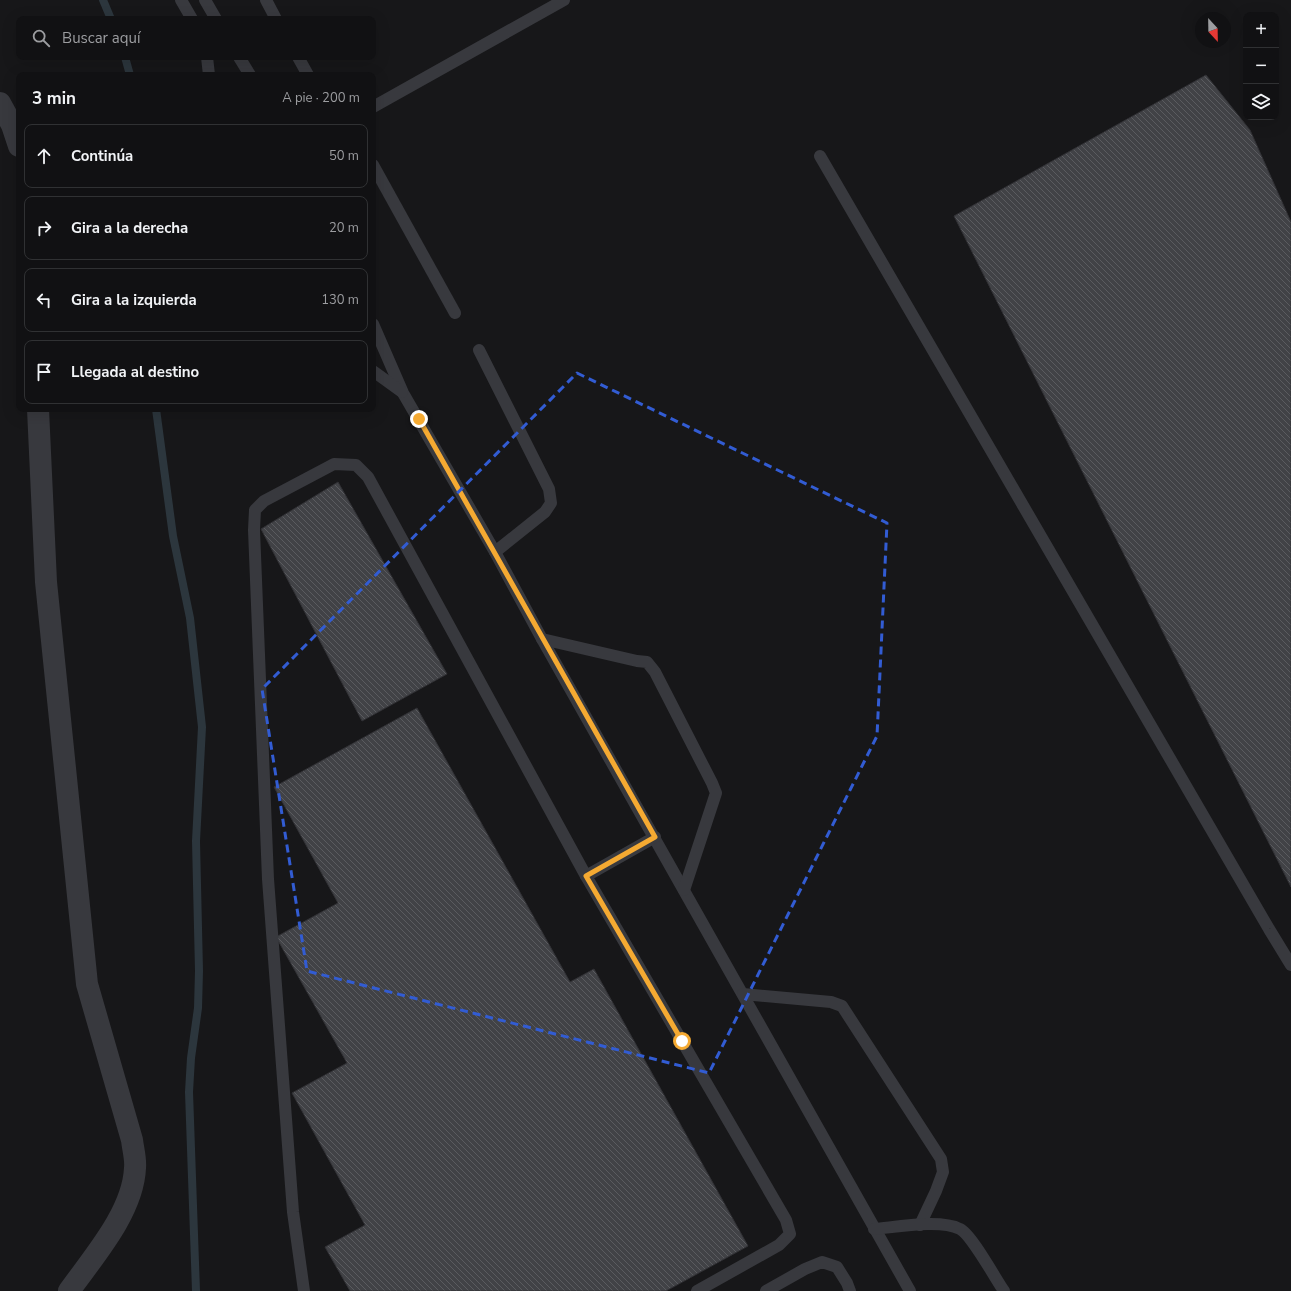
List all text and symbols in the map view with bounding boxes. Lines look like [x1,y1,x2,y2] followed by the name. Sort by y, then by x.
[1195,12,1231,48] north arrow
[1243,12,1279,120] map controls
[1243,12,1279,48] button: +
[16,16,376,60] search box
[30,27,52,49] icon: search
[62,28,140,48] text: Buscar aquí
[1243,48,1279,84] button: −
[1243,84,1279,120] button: layers
[32,87,76,110] text: 3 min
[282,89,360,107] text: A pie · 200 m
[33,145,55,167] icon: ahead
[71,146,133,166] text: Continúa
[329,147,359,165] text: 50 m
[33,217,55,239] icon: right
[71,218,188,238] text: Gira a la derecha
[329,219,359,237] text: 20 m
[33,289,55,311] icon: left
[71,290,197,310] text: Gira a la izquierda
[321,291,359,309] text: 130 m
[33,361,55,383] icon: arrive
[71,362,199,382] text: Llegada al destino
[410,410,428,428] route end
[673,1032,691,1050] route start

